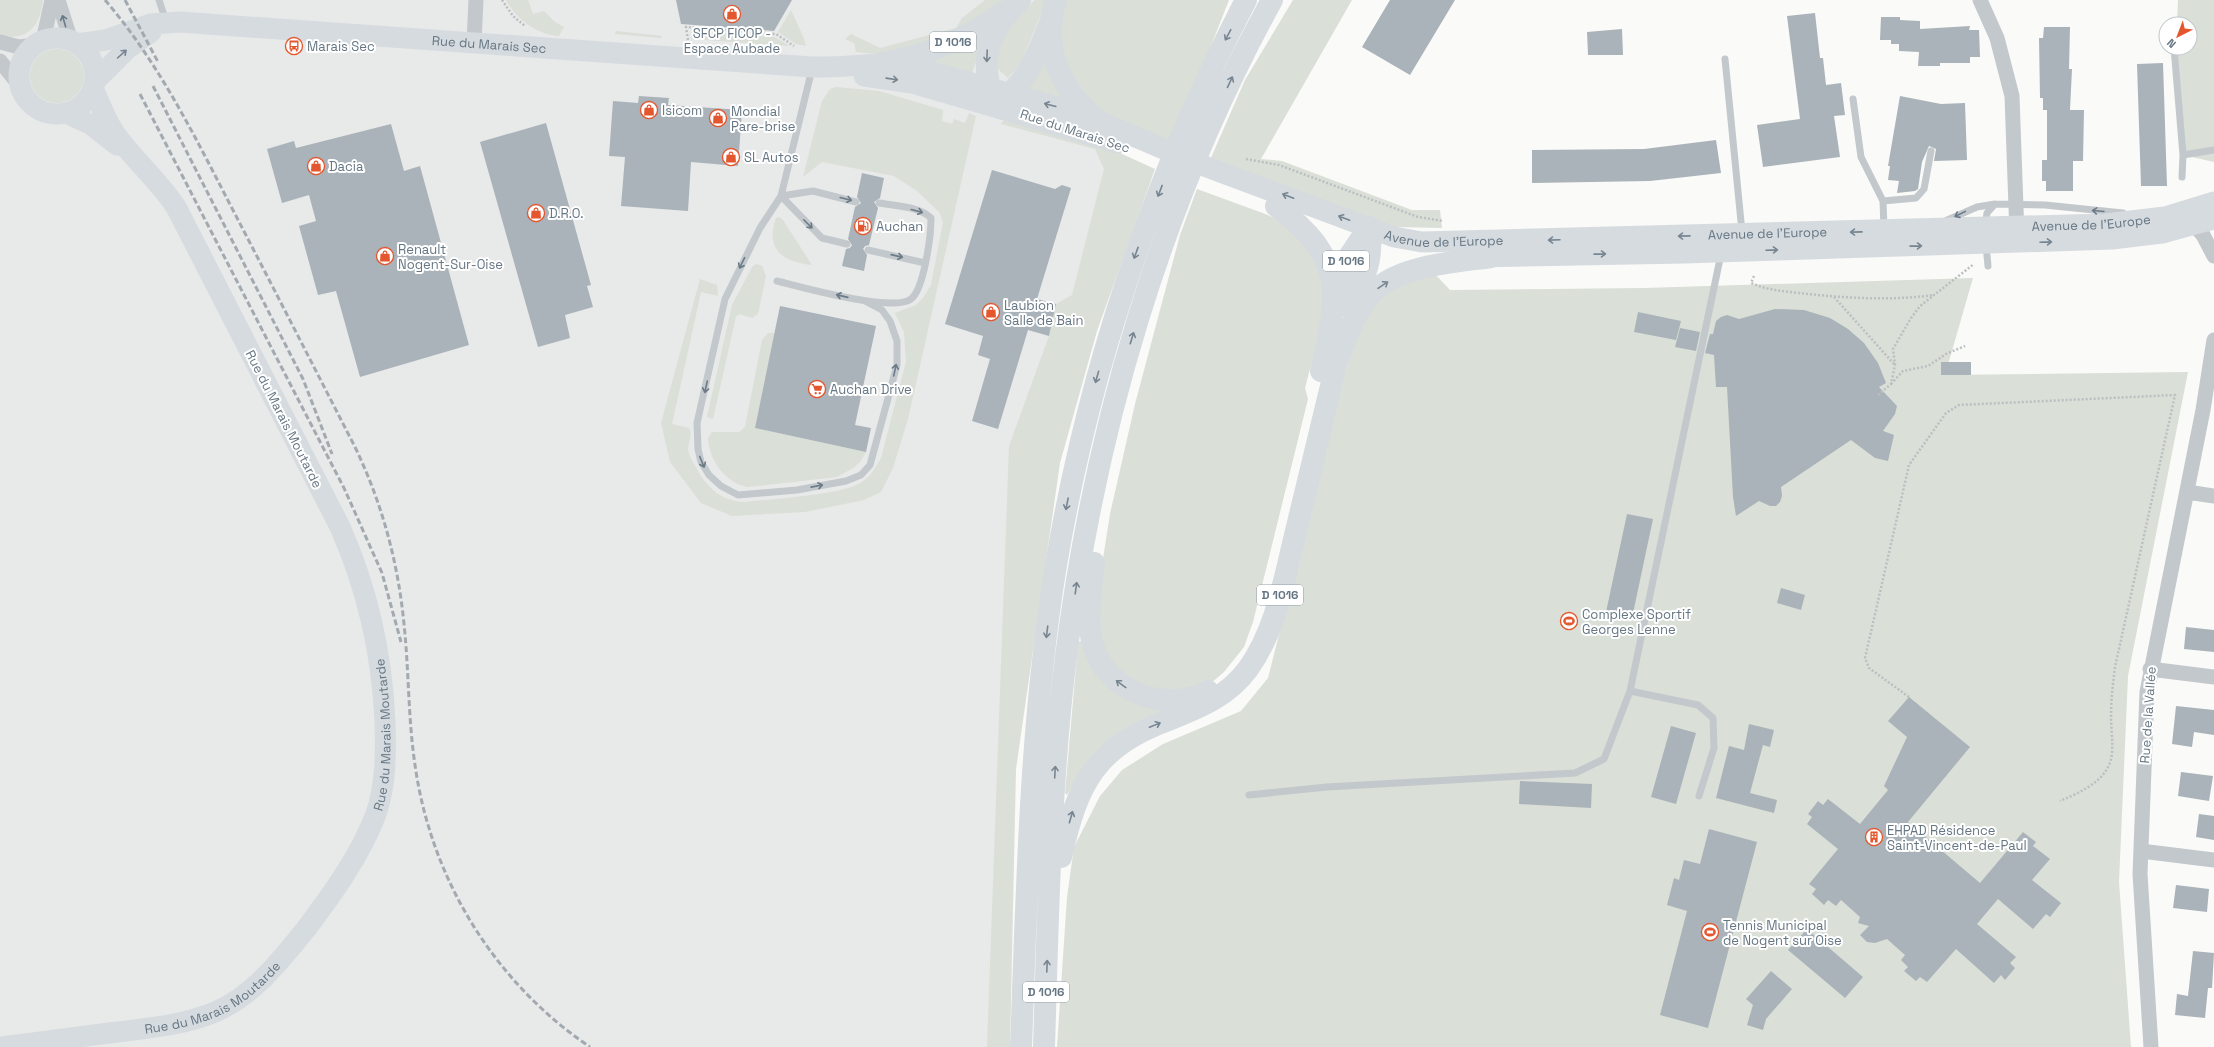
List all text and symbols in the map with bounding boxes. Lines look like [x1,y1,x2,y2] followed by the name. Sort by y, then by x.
[722,4,742,24] shop icon: SFCP FICOP - Espace Aubade
[60,15,67,28] one-way arrow
[2158,16,2198,56] north arrow
[684,25,780,57] place label: SFCP FICOP - Espace Aubade
[1224,28,1232,40] one-way arrow
[431,31,547,57] street label: Rue du Marais Sec
[930,32,976,52] road number: D 1016
[284,36,304,56] bus stop icon: Marais Sec
[2164,36,2179,51] text: N
[307,38,375,55] place label: Marais Sec
[117,49,127,58] one-way arrow
[983,49,990,62] one-way arrow
[885,75,898,83] one-way arrow
[1227,77,1234,89] one-way arrow
[639,100,659,120] shop icon: Isicom
[1044,100,1057,108] one-way arrow
[662,102,702,119] place label: Isicom
[731,103,795,135] place label: Mondial Pare-brise
[1018,105,1132,157] street label: Rue du Marais Sec
[708,108,728,128] shop icon: Mondial Pare-brise
[721,147,741,167] shop icon: SL Autos
[744,149,799,166] place label: SL Autos
[306,156,326,176] shop icon: Dacia
[329,158,364,175] place label: Dacia
[1156,185,1163,197] one-way arrow
[1282,191,1294,199] one-way arrow
[839,196,852,204] one-way arrow
[526,203,546,223] shop icon: D.R.O.
[549,205,584,222] place label: D.R.O.
[910,207,923,215] one-way arrow
[2092,207,2105,214] one-way arrow
[2032,210,2152,234] street label: Avenue de l'Europe
[1955,211,1967,218] one-way arrow
[1339,213,1351,221] one-way arrow
[853,216,873,236] fuel station icon: Auchan
[876,218,923,235] place label: Auchan
[803,219,813,229] one-way arrow
[1708,223,1827,243] street label: Avenue de l'Europe
[1382,226,1503,250] street label: Avenue de l'Europe
[1850,228,1863,235] one-way arrow
[1678,232,1691,240] one-way arrow
[1548,236,1561,243] one-way arrow
[2039,238,2052,245] one-way arrow
[398,241,503,273] place label: Renault Nogent-Sur-Oise
[1909,242,1922,250] one-way arrow
[375,246,395,266] shop icon: Renault Nogent-Sur-Oise
[1765,246,1778,254] one-way arrow
[1132,247,1140,259] one-way arrow
[1593,250,1606,258] one-way arrow
[1323,251,1369,271] road number: D 1016
[890,253,903,261] one-way arrow
[738,256,745,268] one-way arrow
[1377,281,1388,289] one-way arrow
[836,292,849,299] one-way arrow
[1004,297,1083,329] place label: Laubion Salle de Bain
[981,302,1001,322] shop icon: Laubion Salle de Bain
[1129,332,1136,345] one-way arrow
[242,347,326,491] street label: Rue du Marais Moutarde
[892,364,900,377] one-way arrow
[1093,371,1100,384] one-way arrow
[807,379,827,399] supermarket icon: Auchan Drive
[701,380,709,393] one-way arrow
[830,381,912,398] place label: Auchan Drive
[699,455,706,467] one-way arrow
[810,482,823,490] one-way arrow
[1063,497,1071,510] one-way arrow
[1072,582,1080,595] one-way arrow
[1257,585,1303,605] road number: D 1016
[1582,606,1691,638] place label: Complexe Sportif Georges Lenne
[1559,611,1579,631] sports icon: Complexe Sportif Georges Lenne
[1043,625,1051,638] one-way arrow
[369,658,394,813] street label: Rue du Marais Moutarde
[2136,666,2160,764] street label: Rue de la Vallée
[1116,680,1127,688] one-way arrow
[1149,720,1161,728] one-way arrow
[1052,766,1059,779] one-way arrow
[1068,810,1075,823] one-way arrow
[1887,822,2027,854] place label: EHPAD Résidence Saint-Vincent-de-Paul
[1864,827,1884,847] building icon: EHPAD Résidence Saint-Vincent-de-Paul
[1723,917,1842,949] place label: Tennis Municipal de Nogent sur Oise
[1700,922,1720,942] sports icon: Tennis Municipal de Nogent sur Oise
[143,957,284,1037] street label: Rue du Marais Moutarde
[1043,960,1050,973] one-way arrow
[1023,982,1069,1002] road number: D 1016

